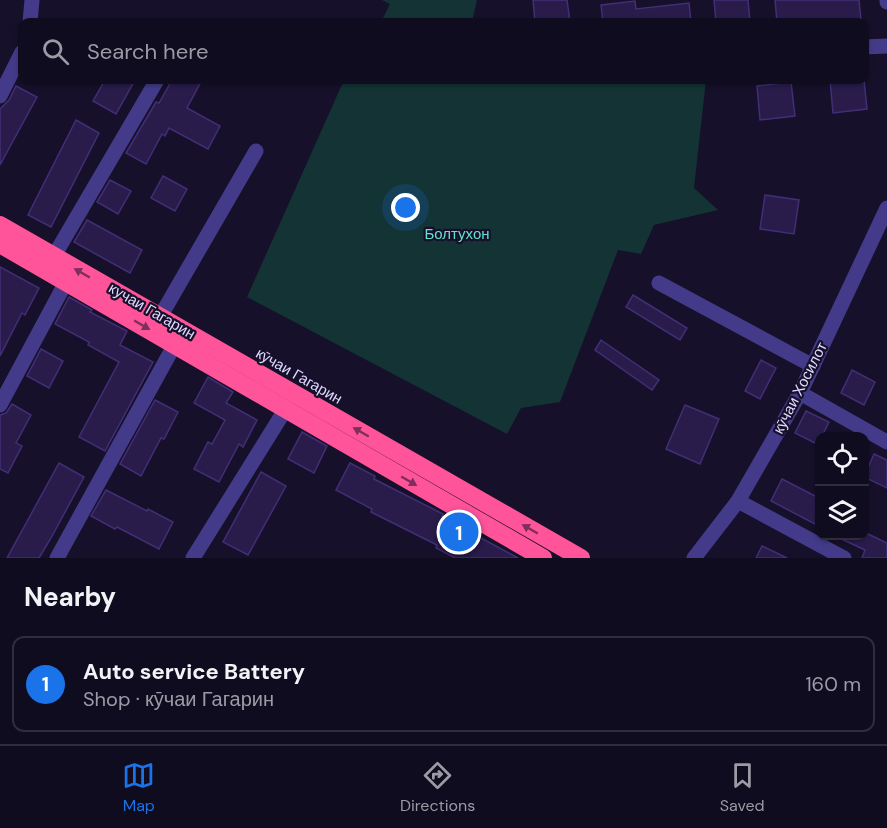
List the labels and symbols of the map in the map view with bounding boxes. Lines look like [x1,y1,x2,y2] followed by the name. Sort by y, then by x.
[391,193,420,222] your location
[424,224,490,244] park label: Болтухон
[74,268,91,278] one-way arrow
[105,278,199,344] street label: кучаи Гагарин
[134,320,151,330] one-way arrow
[768,339,832,437] street label: кӯчаи Хосилот
[252,343,346,409] street label: кӯчаи Гагарин
[352,427,369,437] one-way arrow
[401,476,418,486] one-way arrow
[440,510,478,554] pin: 1
[521,524,538,534] one-way arrow

